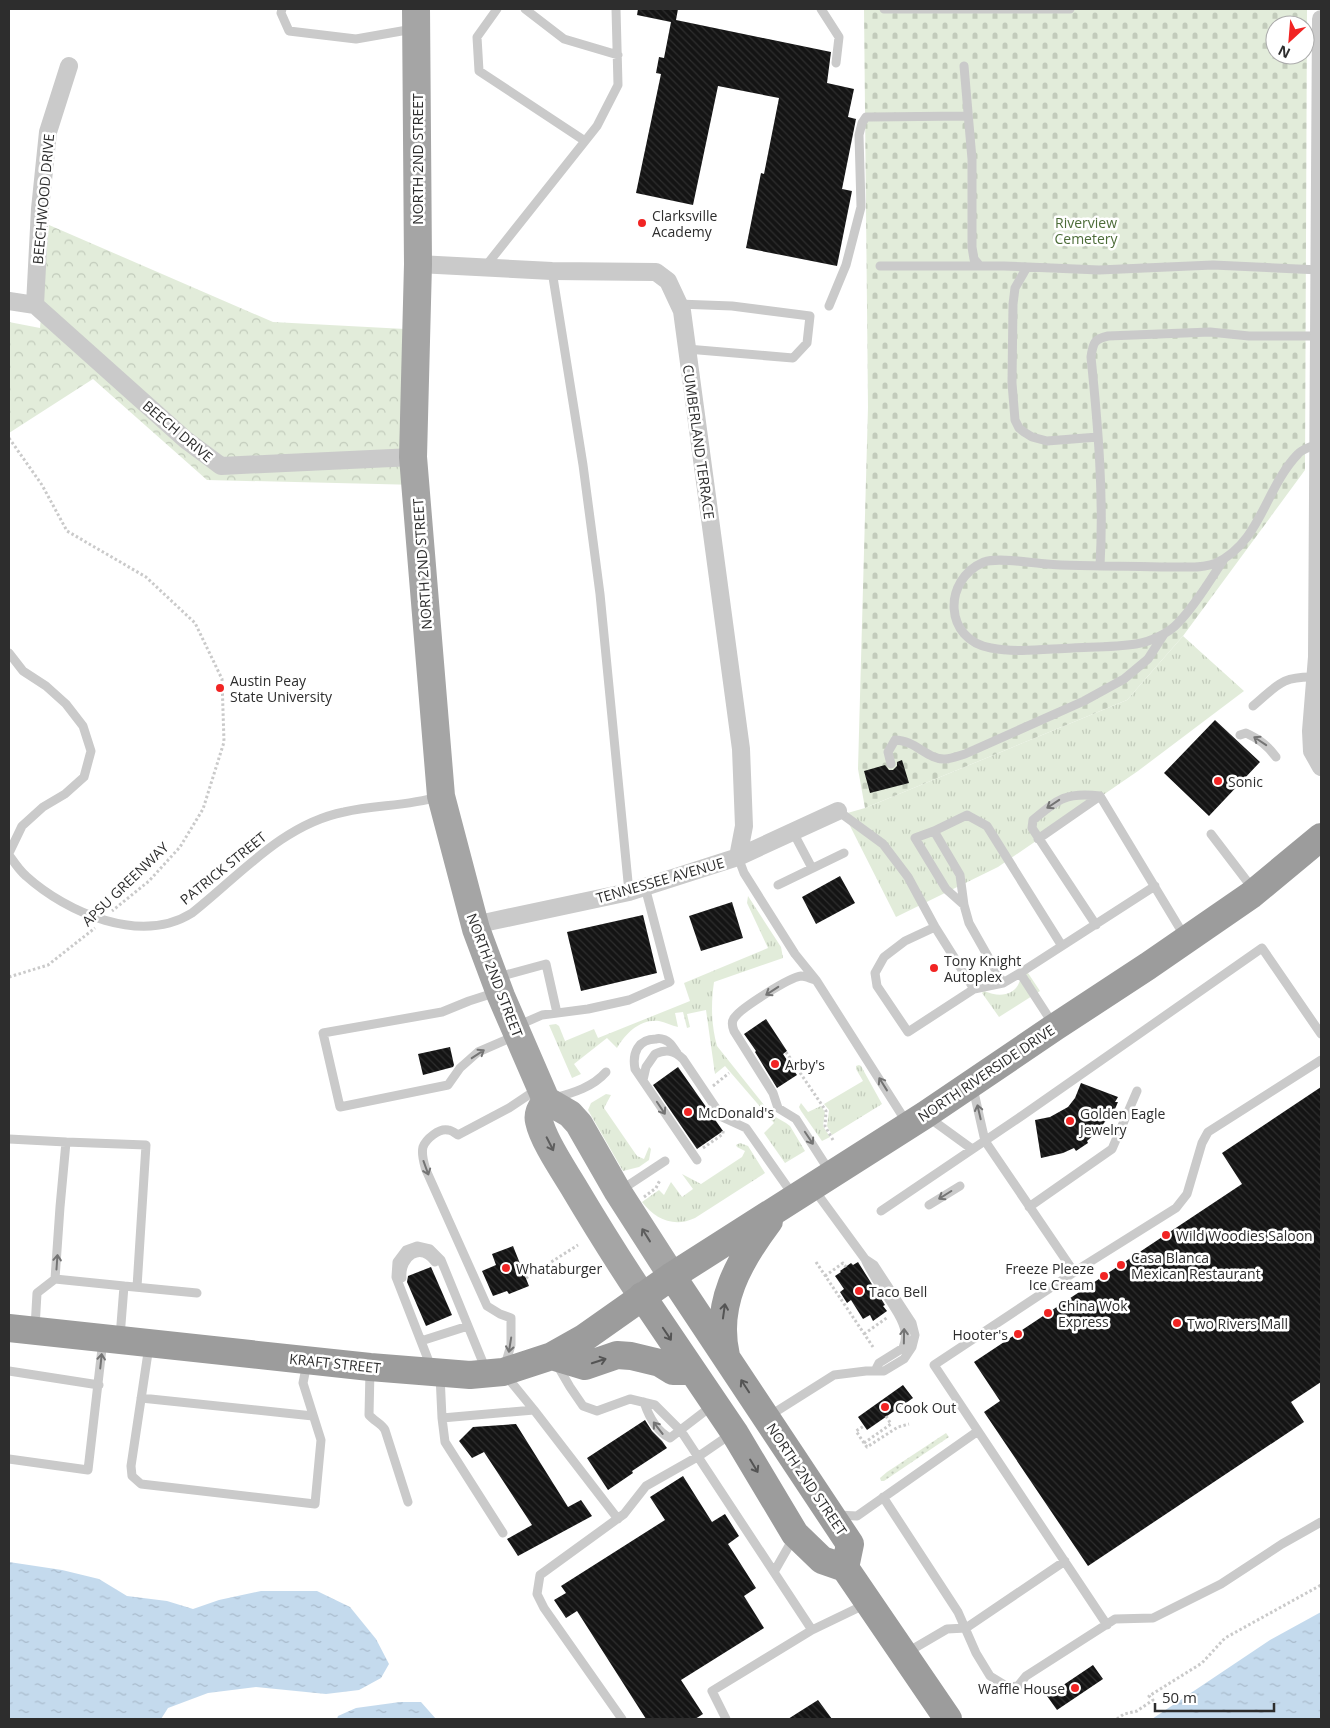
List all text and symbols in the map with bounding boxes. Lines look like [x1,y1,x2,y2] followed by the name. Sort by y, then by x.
[1265,15,1315,65] north arrow
[1275,41,1293,63] text: N
[408,93,427,225] street label: NORTH 2ND STREET
[28,133,58,265] street label: BEECHWOOD DRIVE
[652,206,717,241] place label: Clarksville Academy
[1054,213,1119,248] park label: Riverview Cemetery
[636,217,648,229] marker: Clarksville Academy
[679,364,719,520] street label: CUMBERLAND TERRACE
[139,396,217,466] street label: BEECH DRIVE
[408,498,436,630] street label: NORTH 2ND STREET
[230,671,333,706] place label: Austin Peay State University
[214,682,226,694] marker: Austin Peay State University
[1254,735,1268,745] one-way arrow
[1228,772,1263,791] place label: Sonic
[1212,775,1224,787] marker: Sonic
[1047,799,1061,809] one-way arrow
[176,827,270,909] street label: PATRICK STREET
[78,838,172,930] street label: APSU GREENWAY
[594,853,726,907] street label: TENNESSEE AVENUE
[463,910,528,1040] street label: NORTH 2ND STREET
[944,951,1021,986] place label: Tony Knight Autoplex
[928,962,940,974] marker: Tony Knight Autoplex
[765,986,779,996] one-way arrow
[914,1020,1058,1126] street label: NORTH RIVERSIDE DRIVE
[471,1048,485,1059] one-way arrow
[785,1055,825,1074] place label: Arby's
[769,1058,781,1070] marker: Arby's
[877,1077,888,1091] one-way arrow
[656,1101,667,1115] one-way arrow
[698,1103,774,1122] place label: McDonald's
[974,1104,983,1120] one-way arrow
[1078,1104,1165,1139] place label: Golden Eagle Jewelry
[682,1106,694,1118] marker: McDonald's
[1064,1115,1076,1127] marker: Golden Eagle Jewelry
[803,1131,814,1145] one-way arrow
[546,1136,555,1151] one-way arrow
[422,1160,431,1176] one-way arrow
[938,1191,952,1201] one-way arrow
[1176,1226,1313,1245] place label: Wild Woodies Saloon
[641,1228,651,1242] one-way arrow
[1160,1229,1172,1241] marker: Wild Woodies Saloon
[1131,1248,1261,1283] place label: Casa Blanca Mexican Restaurant
[52,1254,61,1270] one-way arrow
[516,1259,602,1278] place label: Whataburger
[1005,1259,1094,1294] place label: Freeze Pleeze Ice Cream
[1115,1259,1127,1271] marker: Casa Blanca Mexican Restaurant
[500,1262,512,1274] marker: Whataburger
[1098,1270,1110,1282] marker: Freeze Pleeze Ice Cream
[869,1282,927,1301] place label: Taco Bell
[853,1285,865,1297] marker: Taco Bell
[1058,1296,1128,1331] place label: China Wok Express
[719,1303,729,1319] one-way arrow
[1042,1307,1054,1319] marker: China Wok Express
[1187,1314,1288,1333] place label: Two Rivers Mall
[1171,1317,1183,1329] marker: Two Rivers Mall
[953,1325,1008,1344] place label: Hooter's
[662,1326,672,1340] one-way arrow
[1012,1328,1024,1340] marker: Hooter's
[899,1329,909,1345] one-way arrow
[504,1337,514,1353] one-way arrow
[288,1349,382,1377] street label: KRAFT STREET
[96,1354,106,1370] one-way arrow
[590,1356,606,1366] one-way arrow
[740,1380,750,1394] one-way arrow
[895,1398,956,1417] place label: Cook Out
[879,1401,891,1413] marker: Cook Out
[762,1419,852,1539] street label: NORTH 2ND STREET
[652,1421,663,1434] one-way arrow
[750,1459,760,1473] one-way arrow
[978,1679,1065,1698] place label: Waffle House
[1155,1680,1274,1712] scale bar
[1069,1682,1081,1694] marker: Waffle House
[1162,1687,1197,1707] text: 50 m

